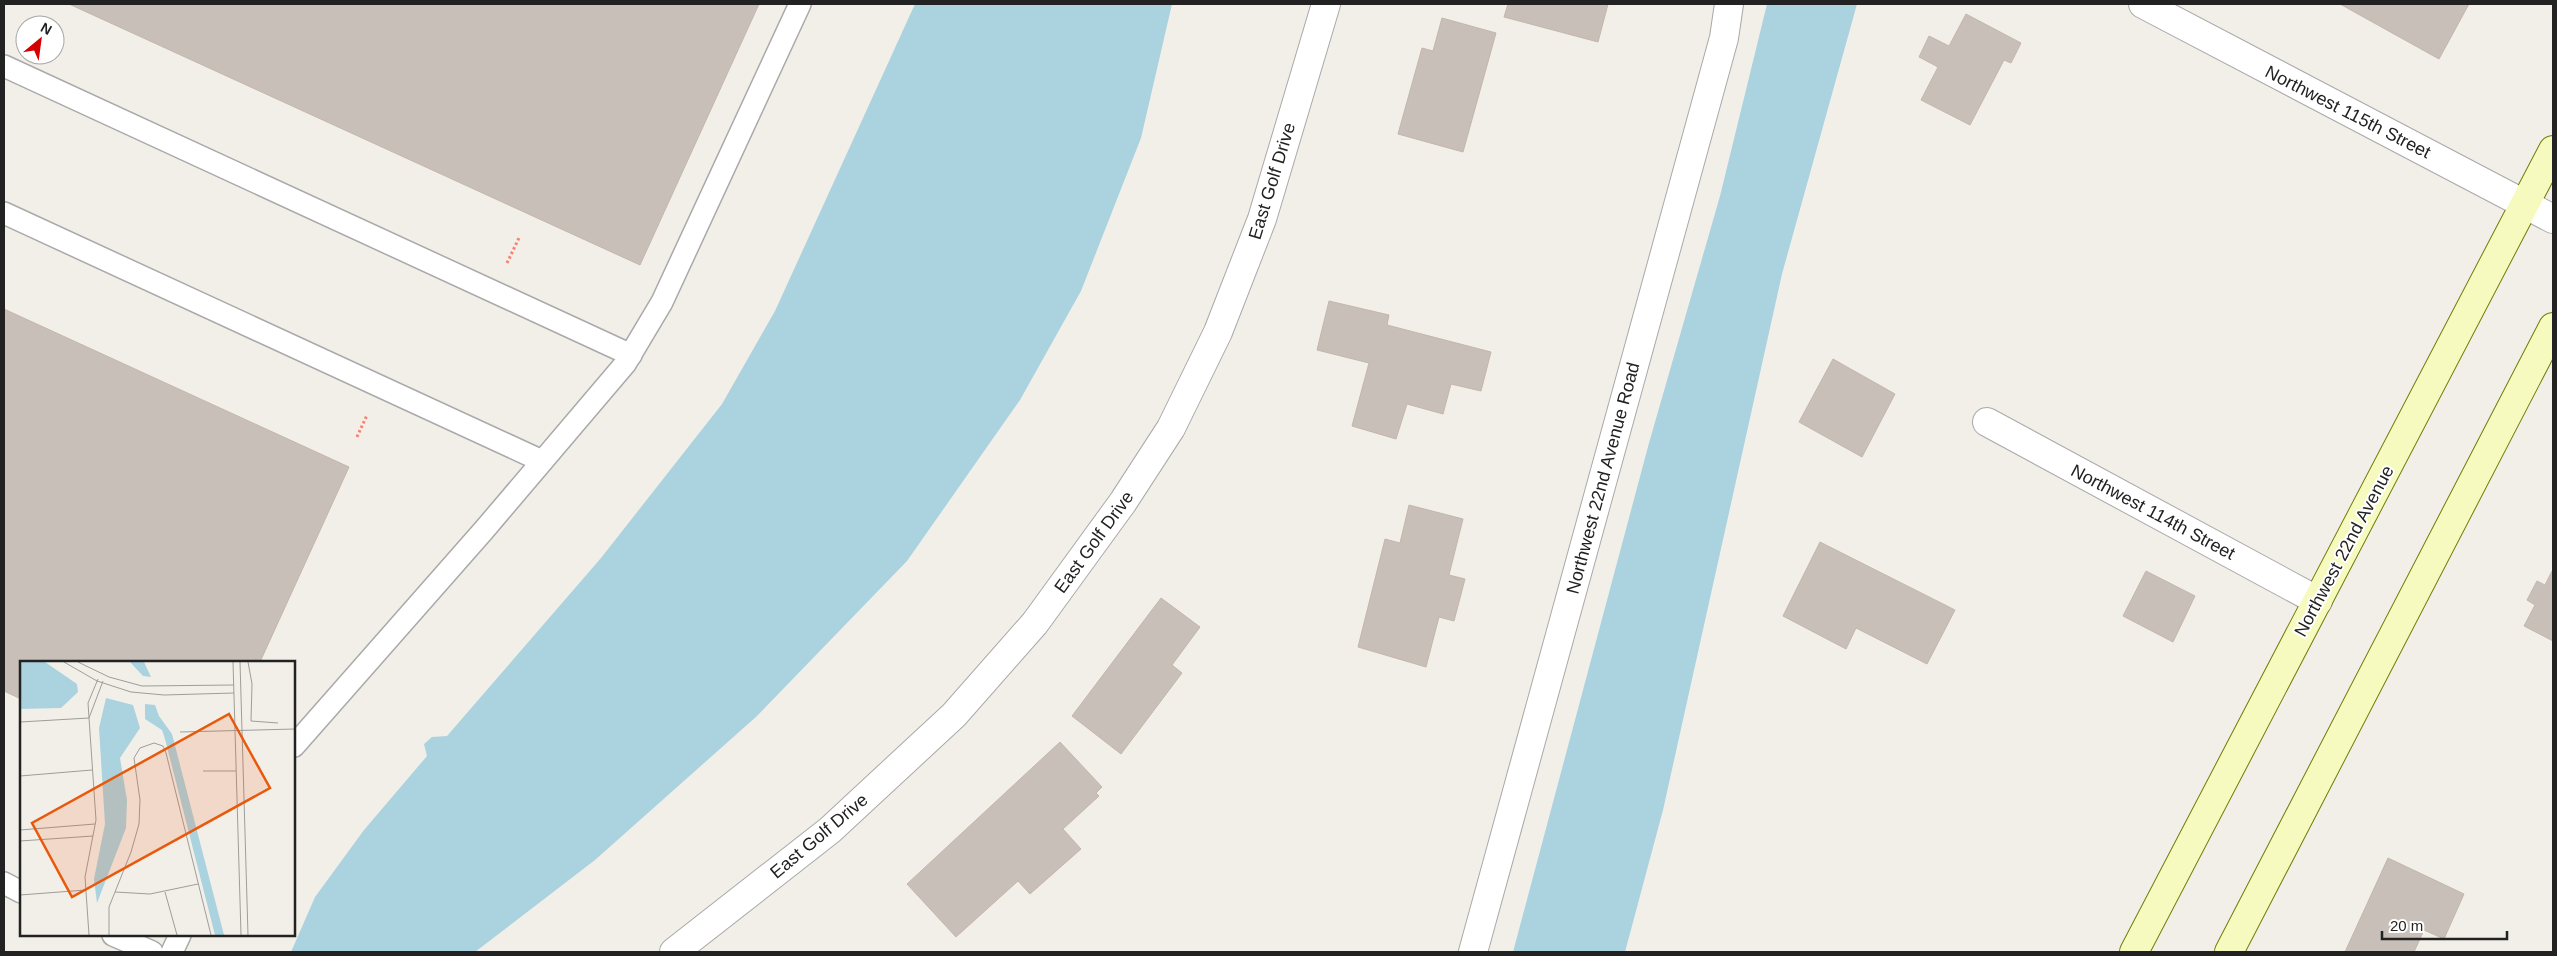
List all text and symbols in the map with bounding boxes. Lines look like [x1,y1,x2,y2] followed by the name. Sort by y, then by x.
[15,15,65,65] north arrow
[38,19,55,38] text: N
[2262,62,2434,162] street label: Northwest 115th Street
[1245,120,1299,242] street label: East Golf Drive
[1562,360,1644,596] street label: Northwest 22nd Avenue Road
[2068,460,2238,564] street label: Northwest 114th Street
[2290,462,2398,640] street label: Northwest 22nd Avenue
[1050,487,1138,597] street label: East Golf Drive
[20,661,295,936] inset map
[766,789,872,883] street label: East Golf Drive
[2382,908,2507,940] scale bar
[2390,917,2423,934] text: 20 m

